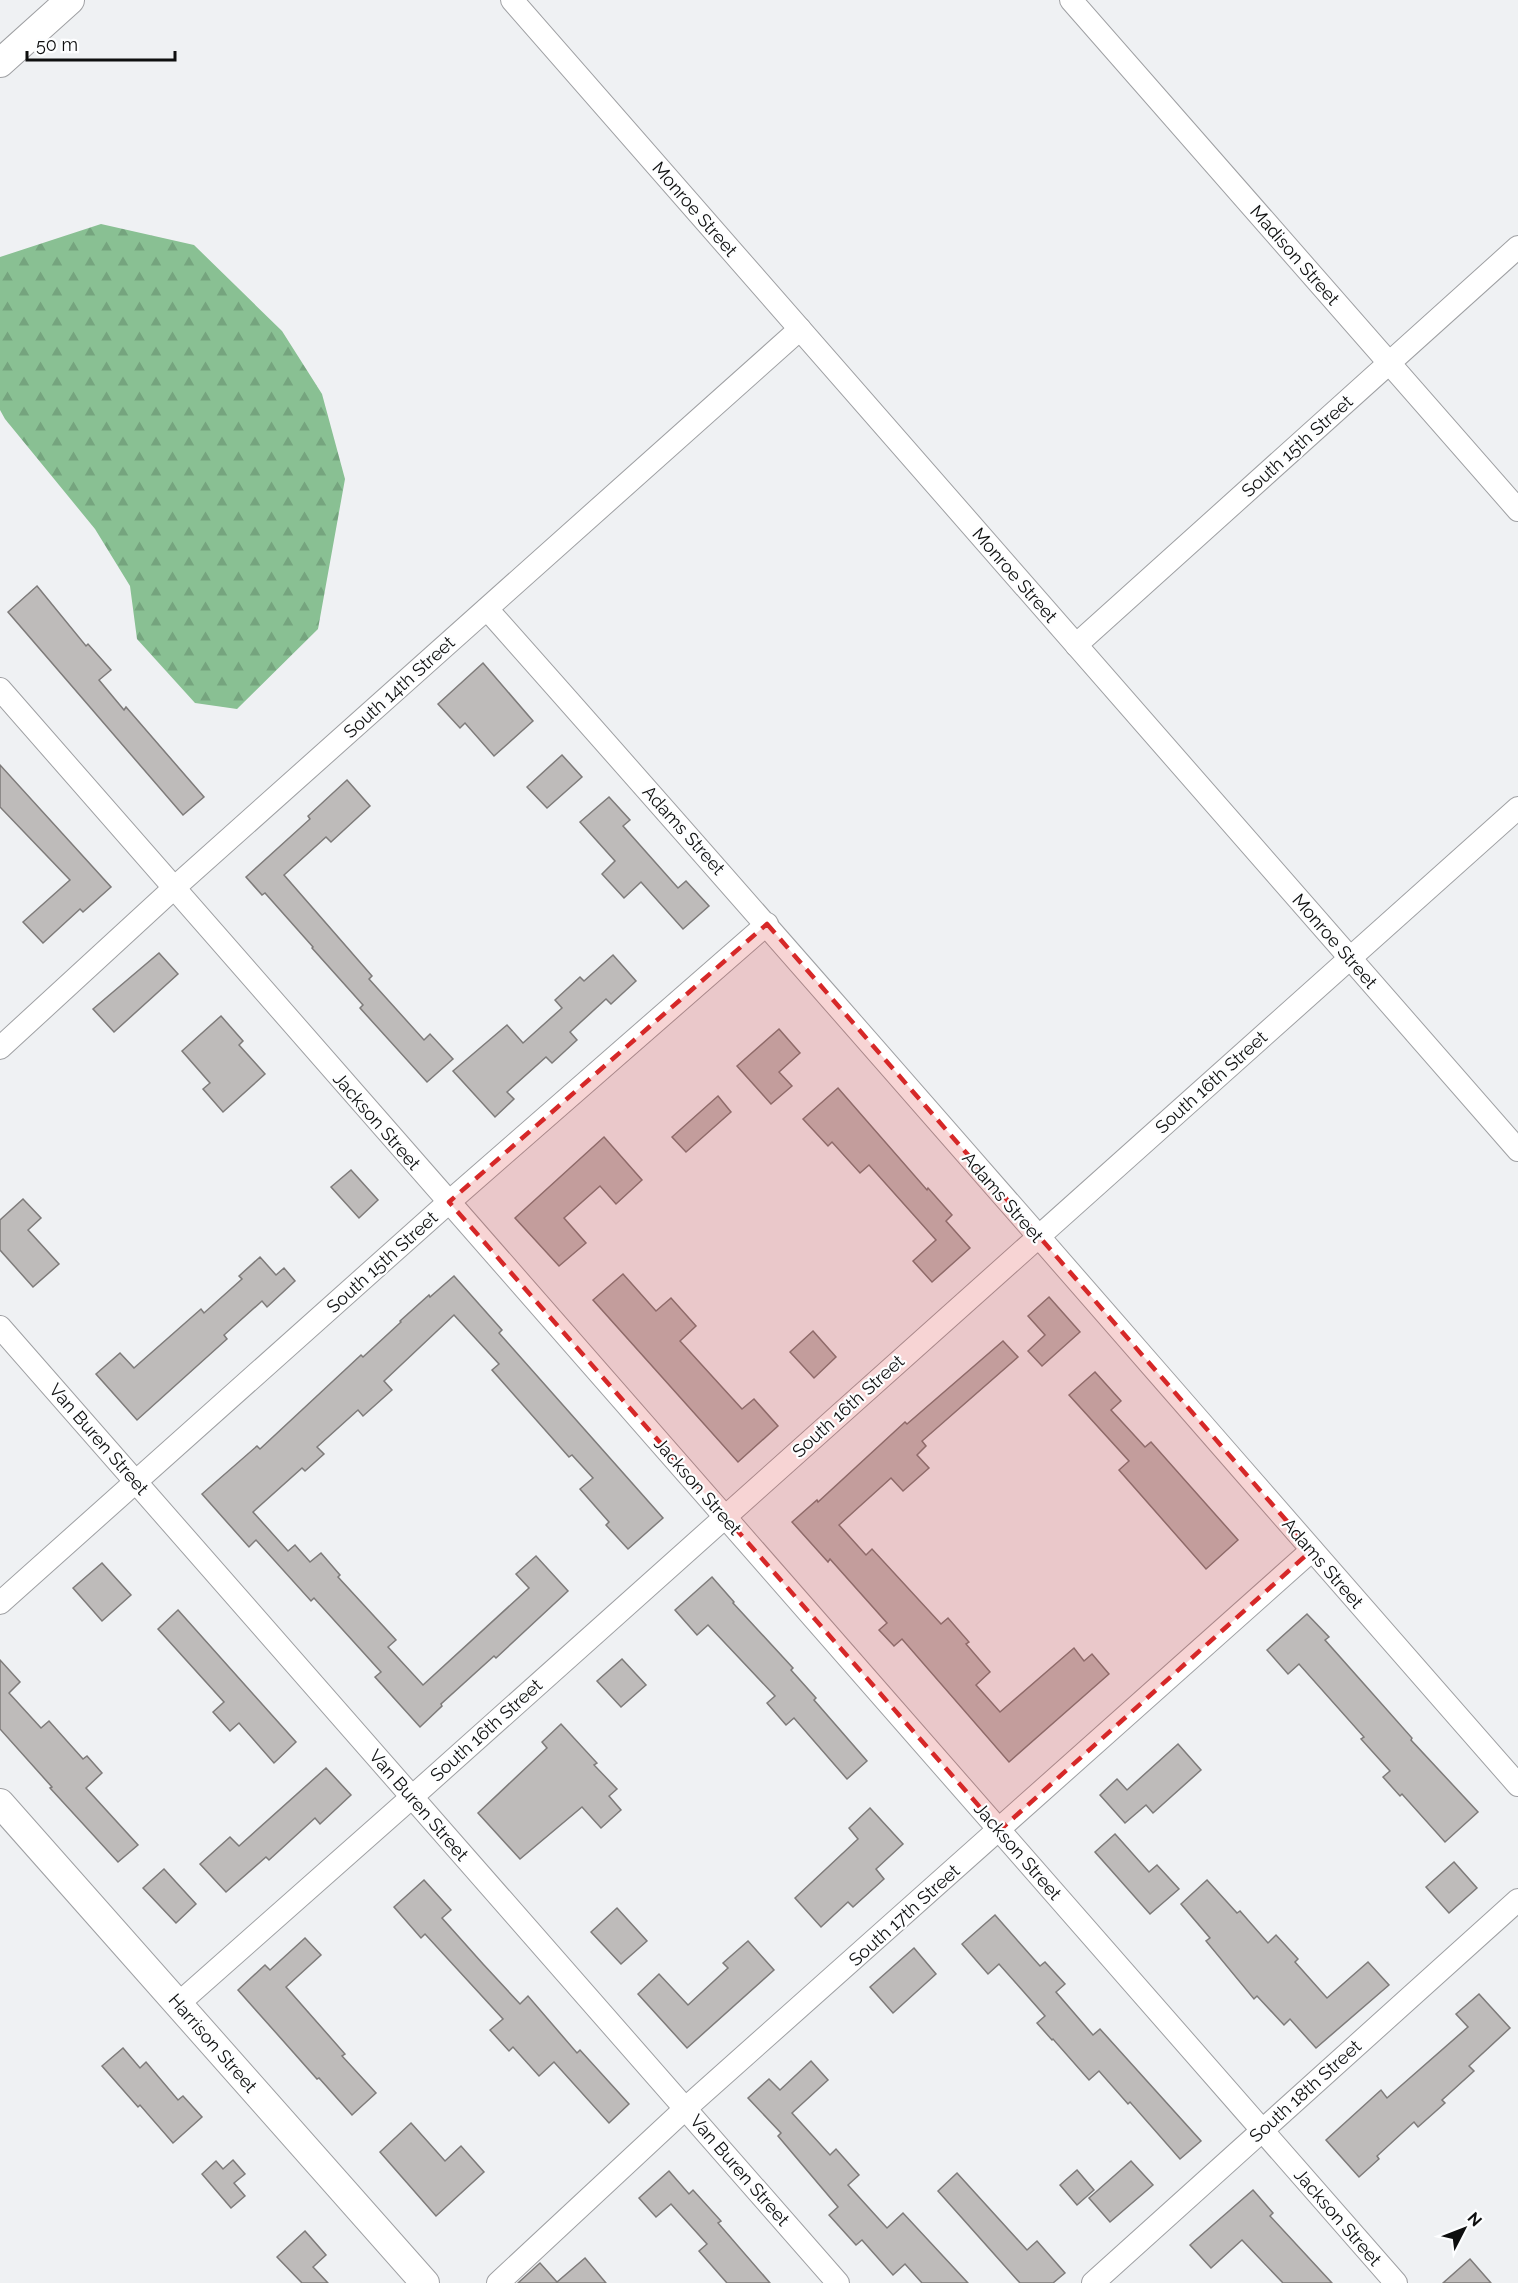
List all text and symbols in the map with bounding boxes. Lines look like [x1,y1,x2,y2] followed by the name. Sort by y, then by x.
[27,24,176,62] scale bar
[36,34,78,55] text: 50 m
[648,157,742,261] street label: Monroe Street
[1246,201,1344,309] street label: Madison Street
[1237,391,1357,501] street label: South 15th Street
[968,523,1062,627] street label: Monroe Street
[339,632,459,742] street label: South 14th Street
[639,781,729,879] street label: Adams Street
[1288,889,1382,993] street label: Monroe Street
[1151,1026,1271,1138] street label: South 16th Street
[329,1068,425,1174] street label: Jackson Street
[958,1148,1048,1246] street label: Adams Street
[322,1207,442,1317] street label: South 15th Street
[788,1350,908,1462] street label: South 16th Street
[45,1379,153,1499] street label: Van Buren Street
[650,1433,746,1539] street label: Jackson Street
[1278,1514,1368,1612] street label: Adams Street
[426,1674,546,1786] street label: South 16th Street
[365,1745,473,1865] street label: Van Buren Street
[970,1798,1066,1904] street label: Jackson Street
[844,1860,964,1970] street label: South 17th Street
[164,1989,262,2097] street label: Harrison Street
[1245,2035,1365,2147] street label: South 18th Street
[686,2110,794,2230] street label: Van Buren Street
[1290,2164,1386,2270] street label: Jackson Street
[1434,2199,1494,2259] north arrow
[1464,2208,1486,2230] text: N

